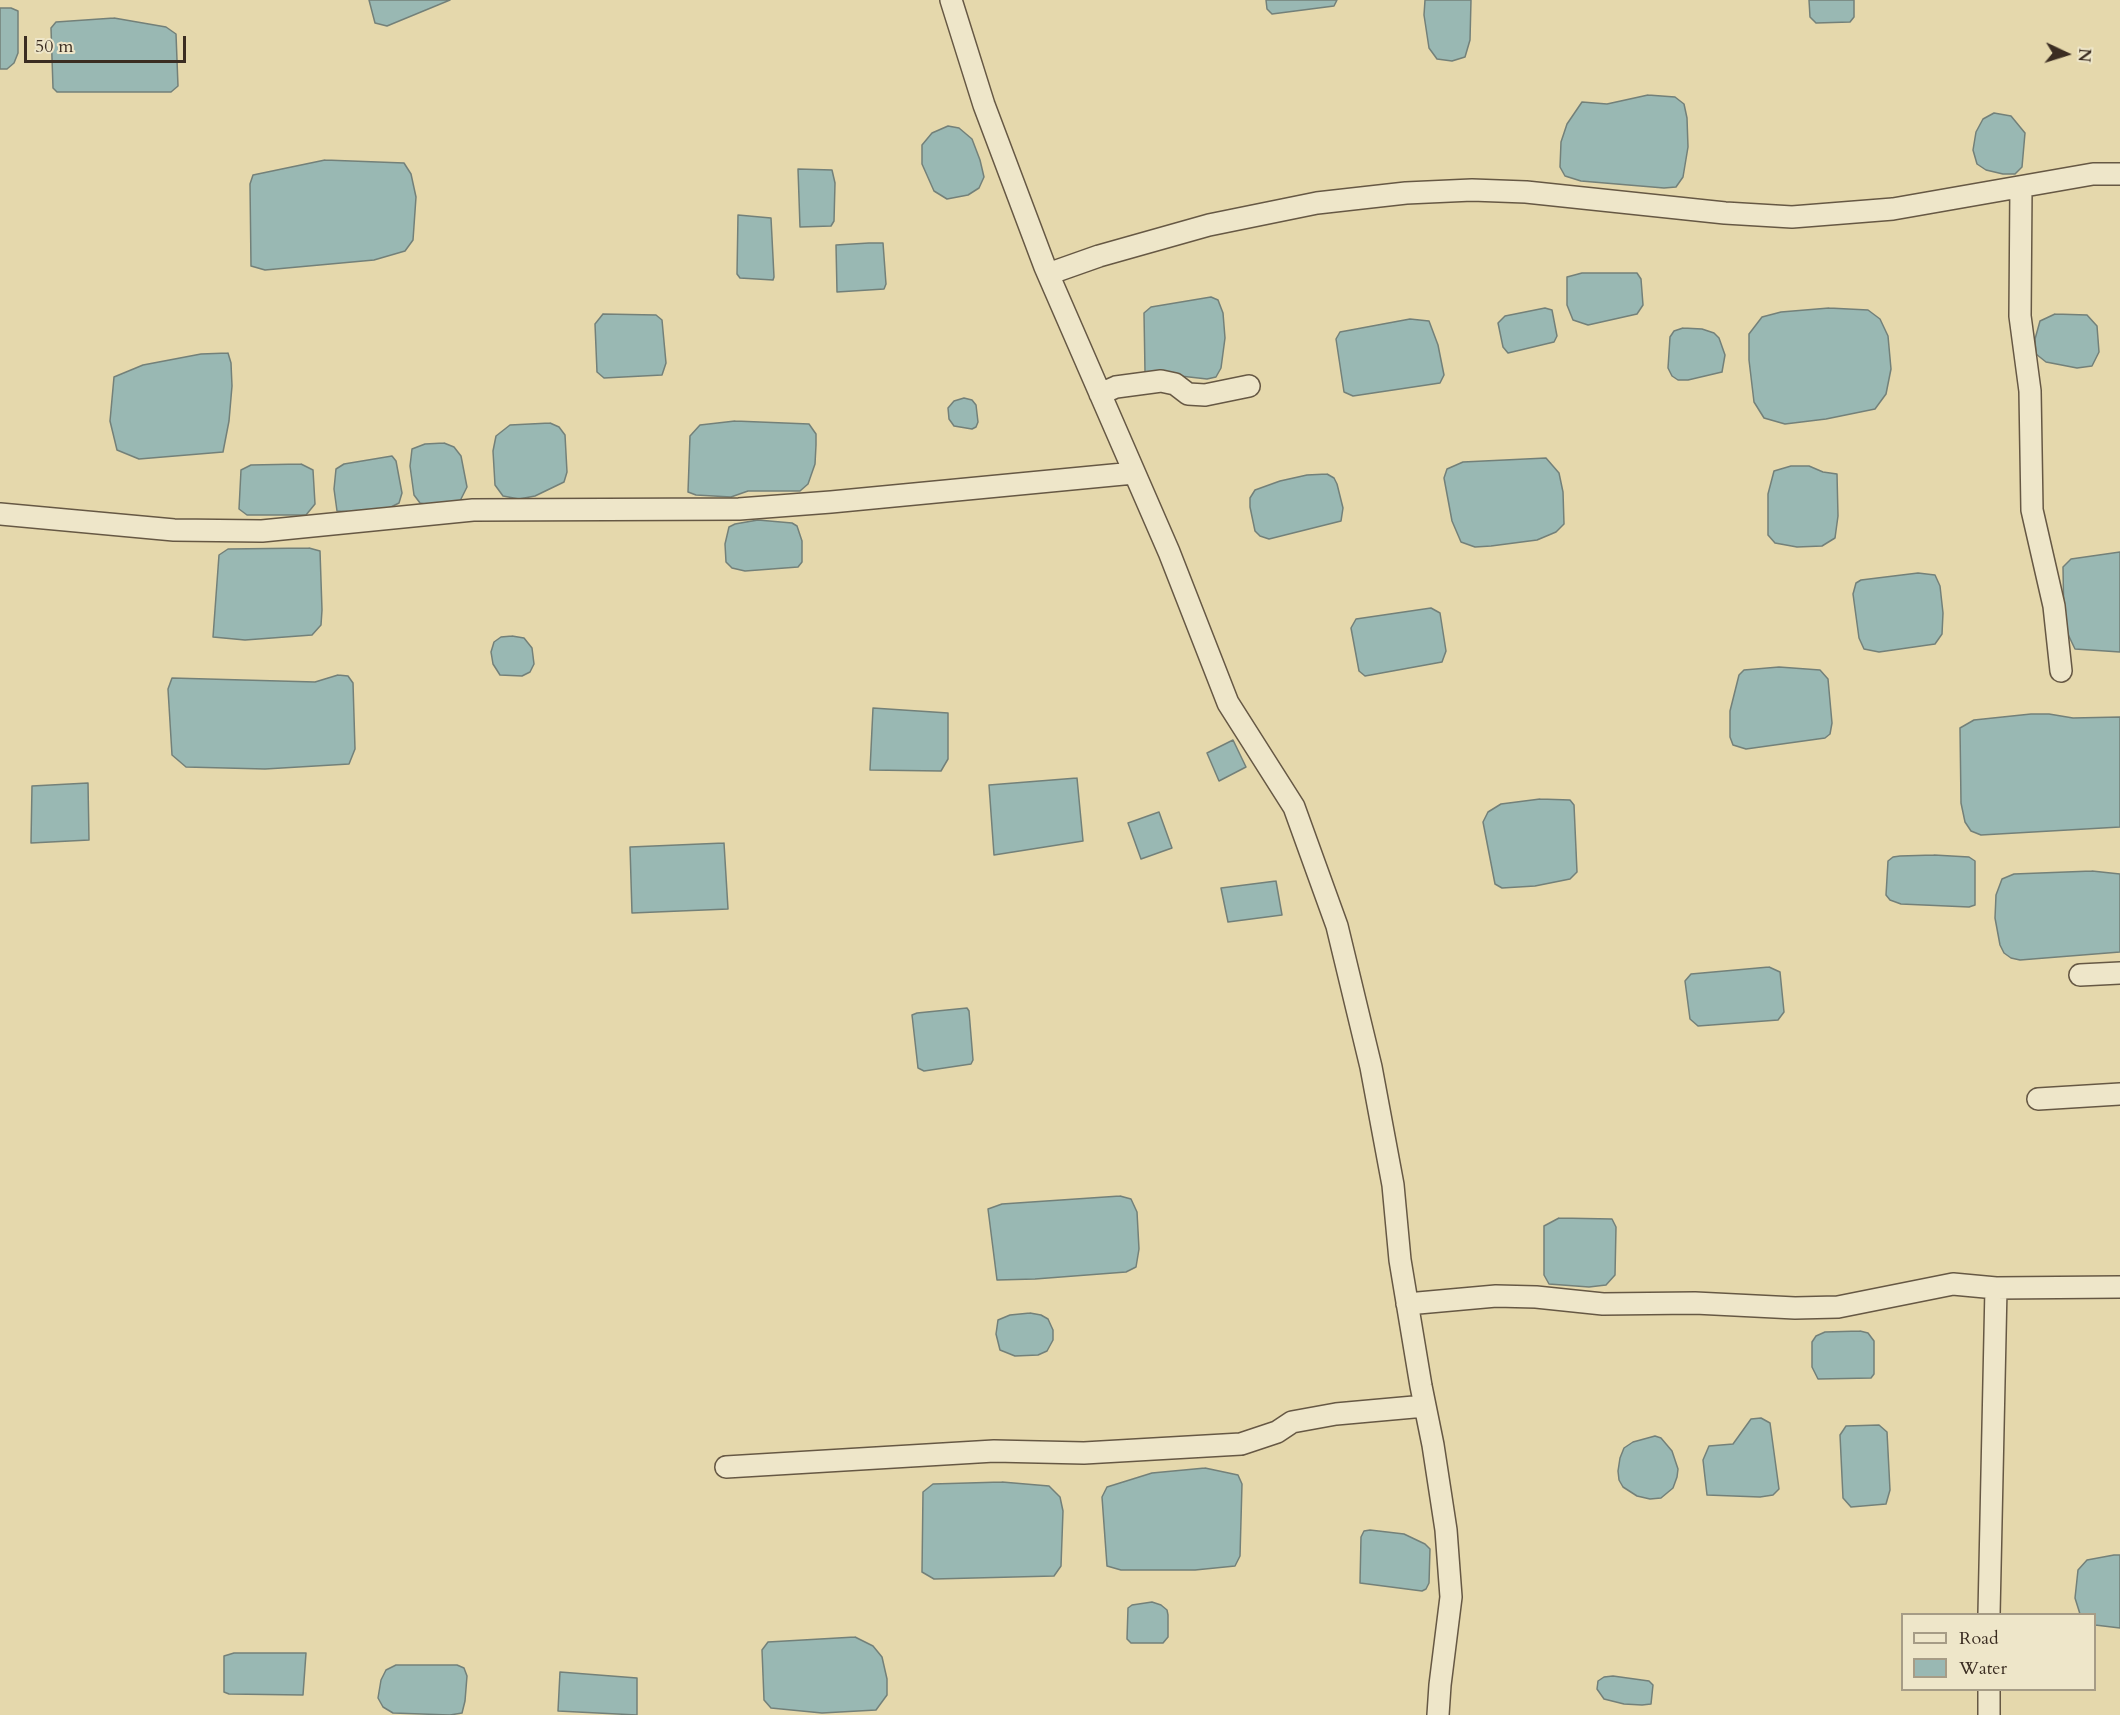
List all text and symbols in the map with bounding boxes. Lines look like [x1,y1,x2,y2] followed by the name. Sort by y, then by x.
[27,24,189,62] scale bar
[2036,24,2096,84] north arrow
[35,34,74,59] text: 50 m
[2072,48,2095,63] text: N
[1901,1613,2096,1691] legend
[1959,1626,1999,1651] text: Road
[1959,1656,2007,1681] text: Water

